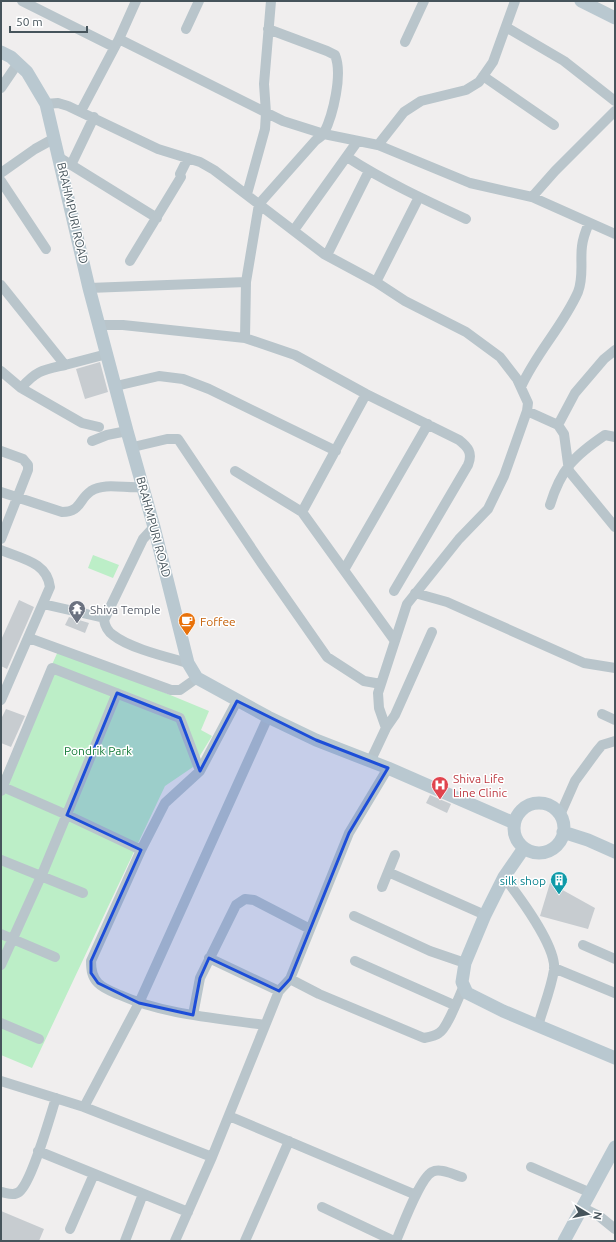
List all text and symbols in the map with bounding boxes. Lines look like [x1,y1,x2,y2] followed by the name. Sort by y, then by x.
[10,8,87,34] scale bar
[16,15,43,28] text: 50 m
[55,161,91,265] street label: BRAHMPURI ROAD
[134,475,174,579] street label: BRAHMPURI ROAD
[67,599,87,624] temple icon: Shiva Temple
[90,603,161,616] place label: Shiva Temple
[177,611,197,636] cafe icon: Foffee
[200,615,236,628] place label: Foffee
[64,744,132,757] park label: Pondrik Park
[453,772,507,799] place label: Shiva Life Line Clinic
[430,775,450,800] hospital icon: Shiva Life Line Clinic
[549,870,569,895] building icon: silk shop
[500,874,546,887] place label: silk shop
[568,1194,608,1234] north arrow
[591,1211,604,1221] text: N

